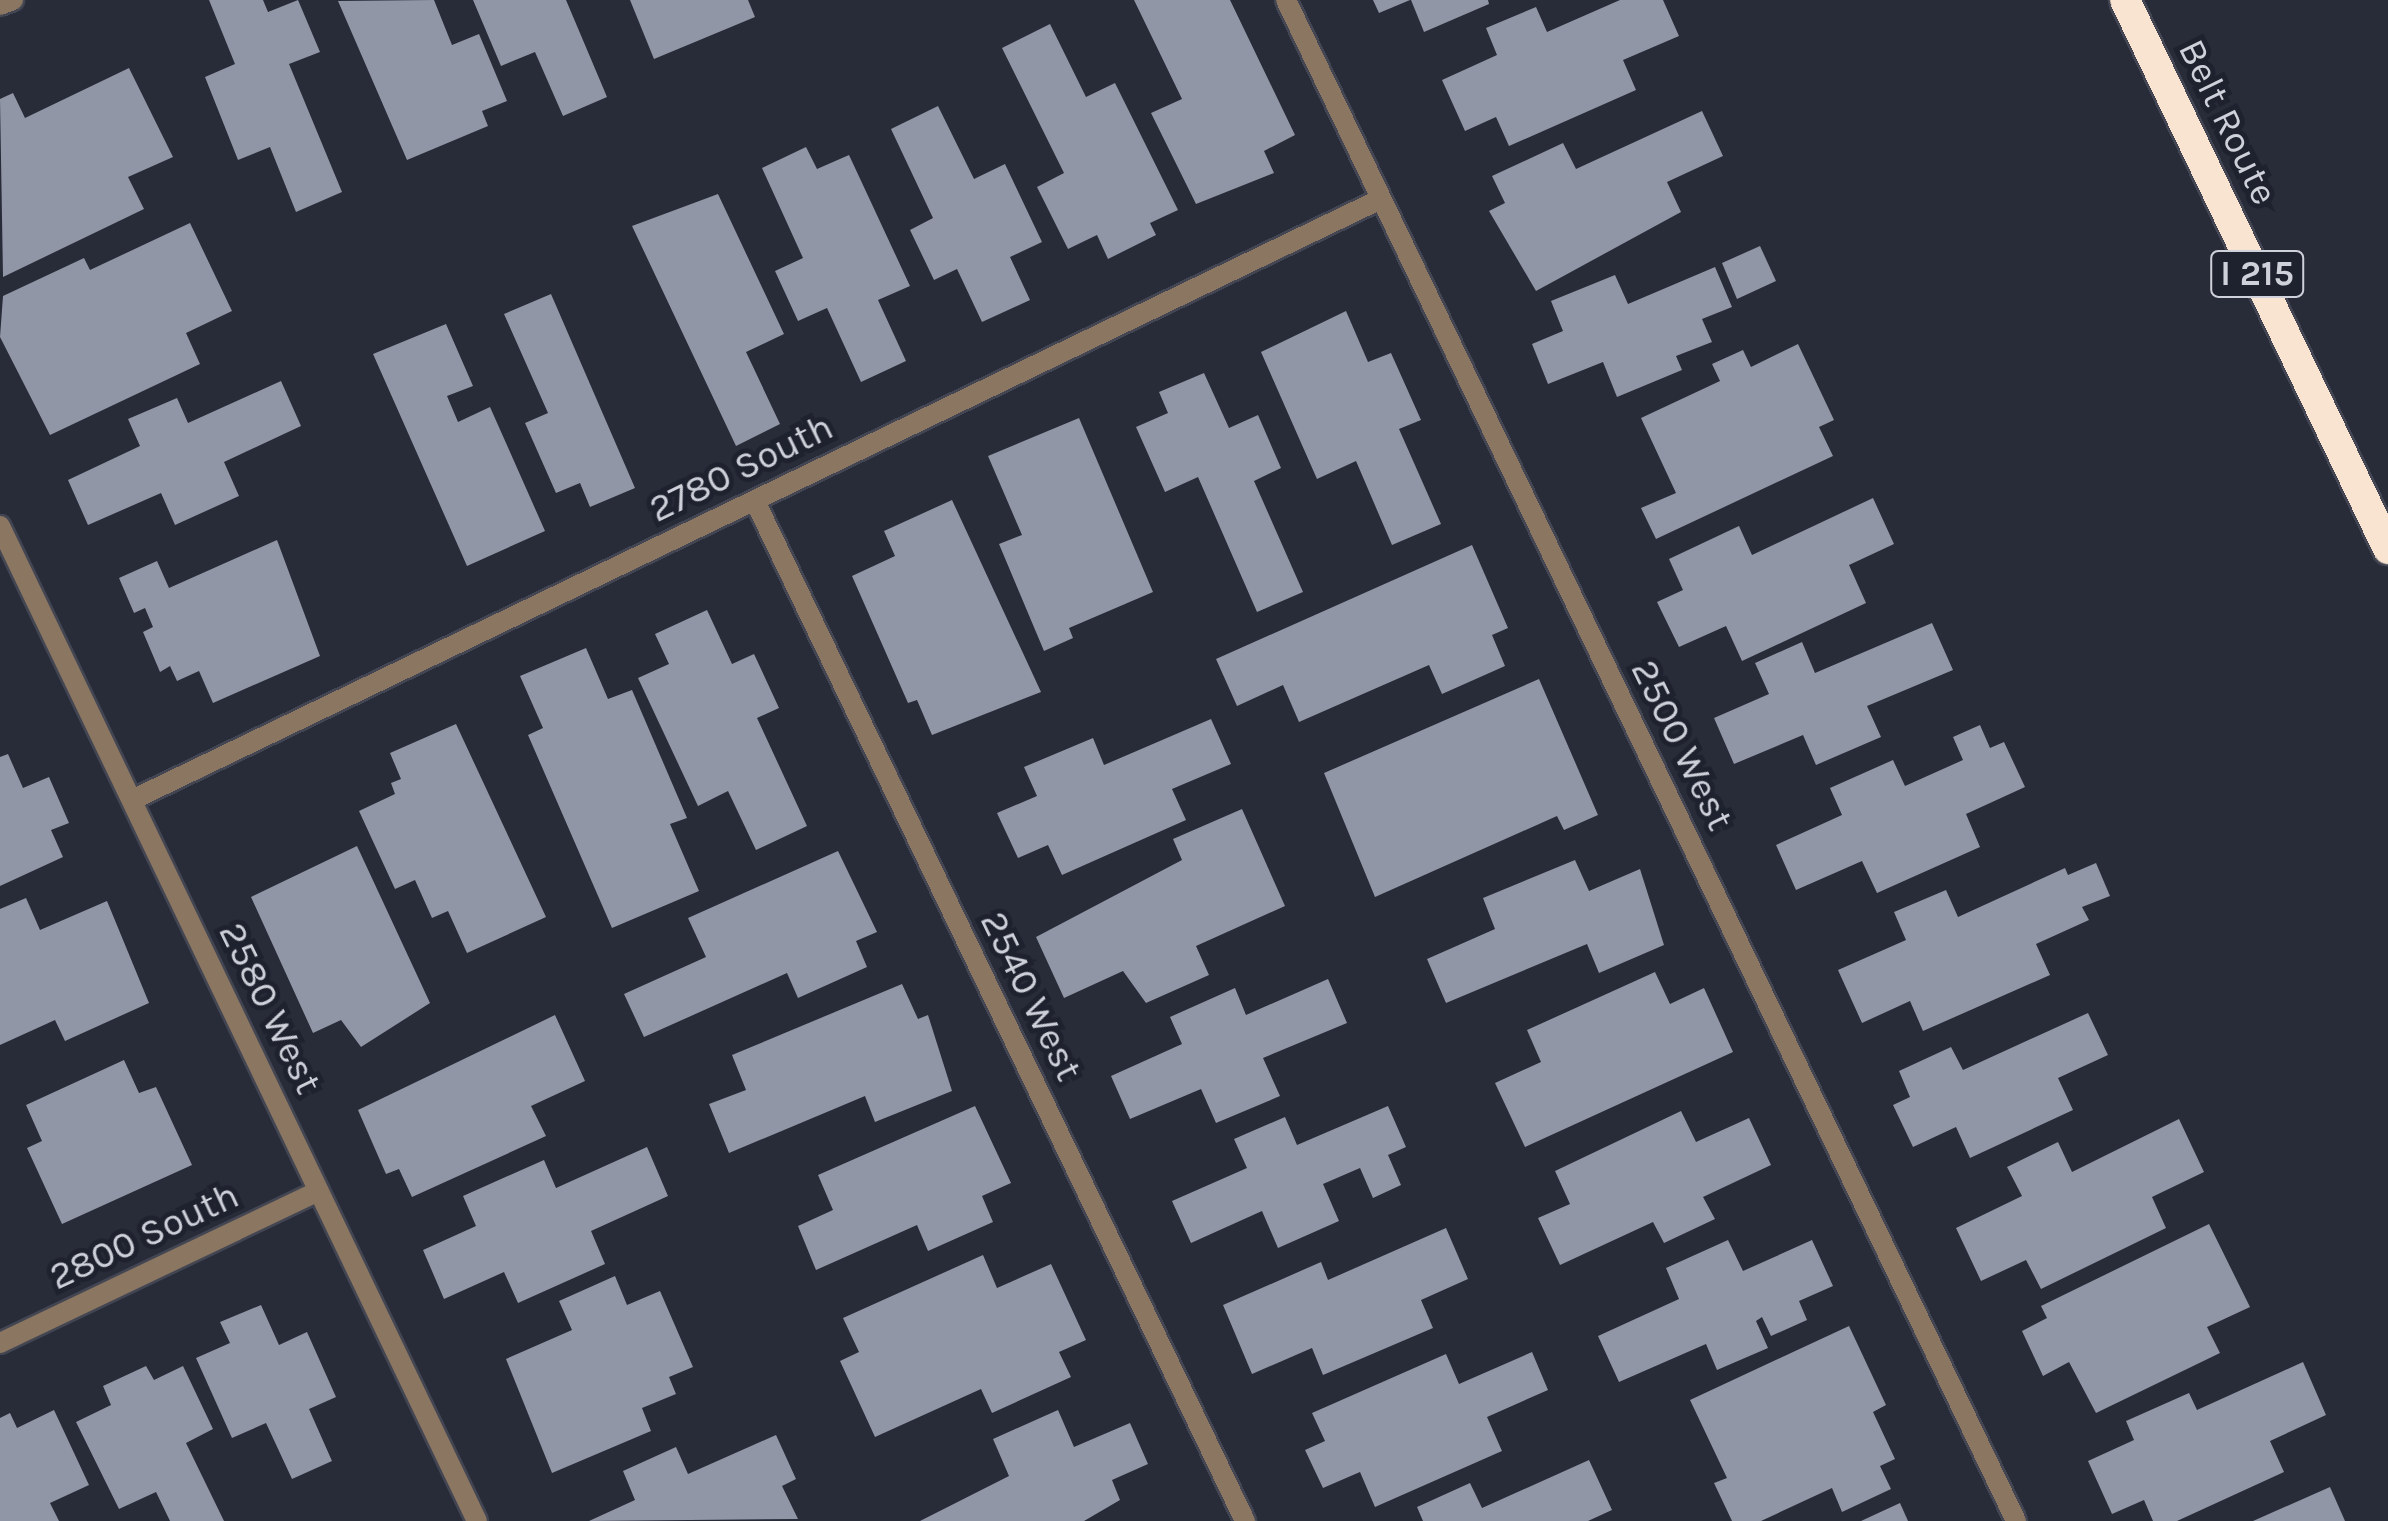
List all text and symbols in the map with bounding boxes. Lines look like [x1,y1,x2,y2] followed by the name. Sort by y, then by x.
[2169,32,2287,212] street label: Belt Route
[2210,244,2304,304] road number: I 215
[642,404,840,532] street label: 2780 South
[1621,652,1743,838] street label: 2500 West
[970,904,1092,1088] street label: 2540 West
[209,915,331,1101] street label: 2580 West
[42,1172,246,1300] street label: 2800 South

